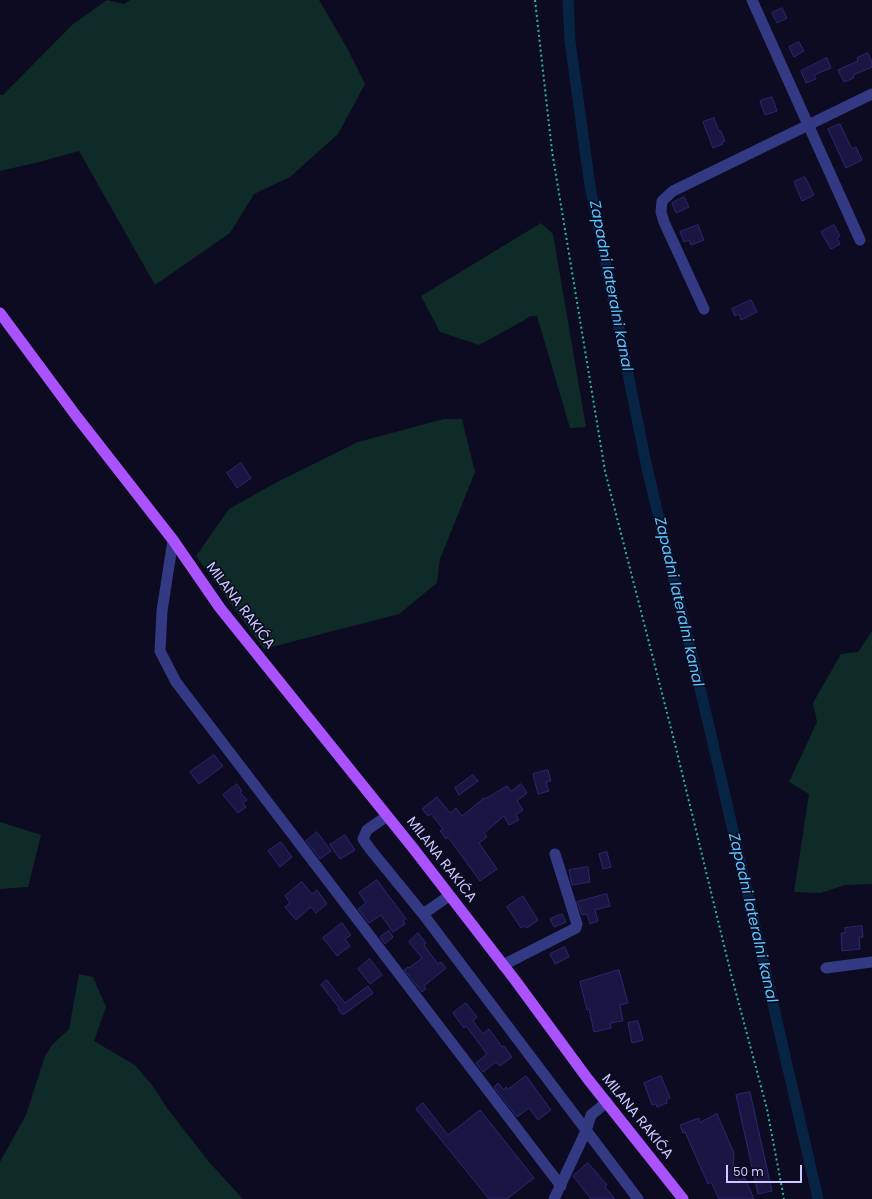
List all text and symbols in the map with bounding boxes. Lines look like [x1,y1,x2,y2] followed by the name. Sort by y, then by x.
[585,199,635,373] water label: Zapadni lateralni kanal
[650,515,706,689] water label: Zapadni lateralni kanal
[202,559,278,653] street label: MILANA RAKIĆA
[402,814,480,906] street label: MILANA RAKIĆA
[724,831,780,1005] water label: Zapadni lateralni kanal
[598,1071,676,1163] street label: MILANA RAKIĆA
[728,1157,804,1183] scale bar
[733,1163,764,1180] text: 50 m

